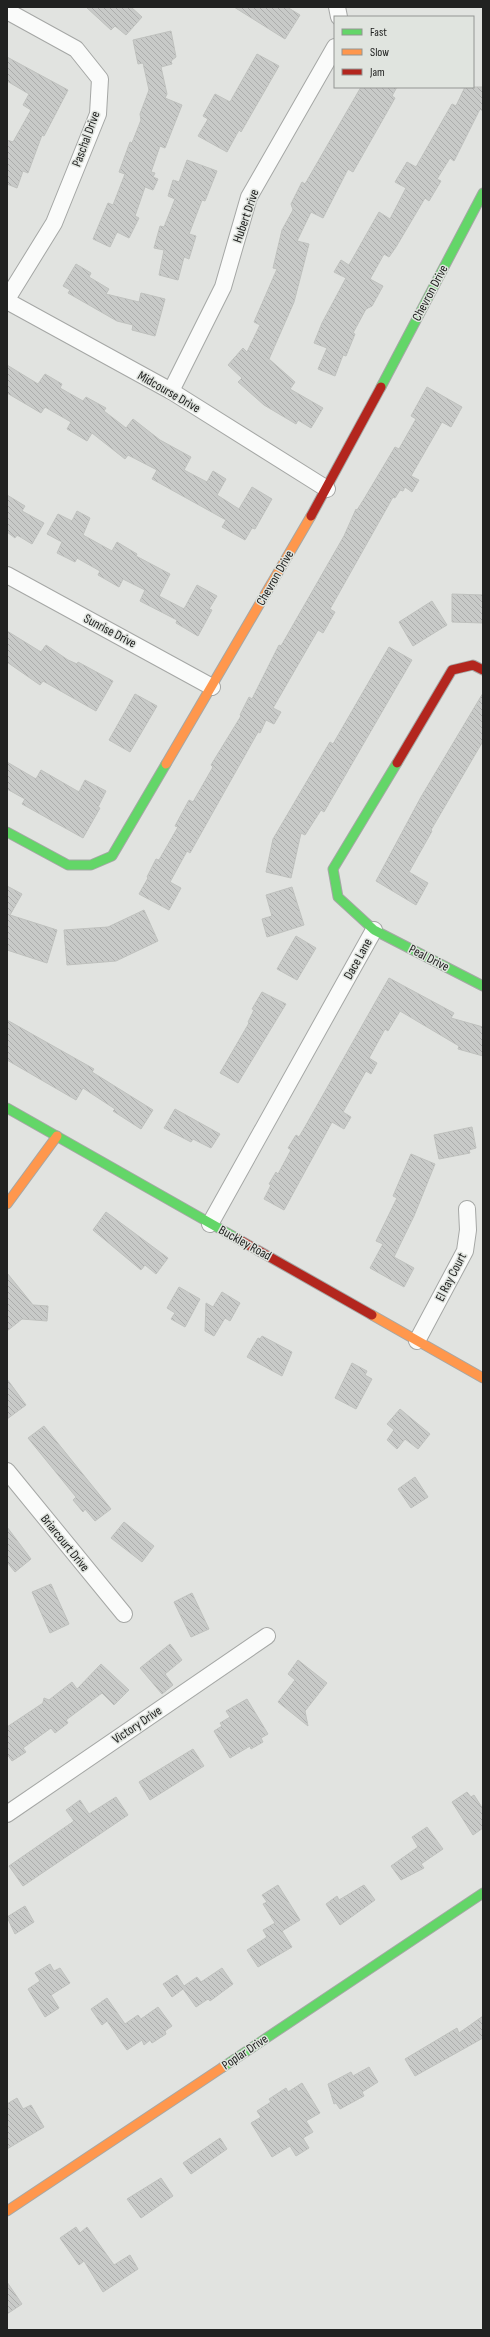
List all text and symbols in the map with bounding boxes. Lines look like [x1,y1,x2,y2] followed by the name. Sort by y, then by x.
[334,16,474,88] legend
[370,25,387,40] text: Fast
[370,45,389,60] text: Slow
[369,65,385,80] text: Jam
[69,109,103,169] street label: Paschal Drive
[229,187,263,245] street label: Hubert Drive
[409,262,451,324] street label: Chevron Drive
[135,368,203,416] street label: Midcourse Drive
[253,547,297,609] street label: Chevron Drive
[81,610,139,652] street label: Sunrise Drive
[340,936,376,982] street label: Dace Lane
[406,941,452,975] street label: Peal Drive
[216,1222,274,1264] street label: Buckley Road
[432,1250,470,1304] street label: El Ray Court
[37,1511,93,1575] street label: Briarcourt Drive
[109,1703,165,1747] street label: Victory Drive
[219,2031,271,2073] street label: Poplar Drive

